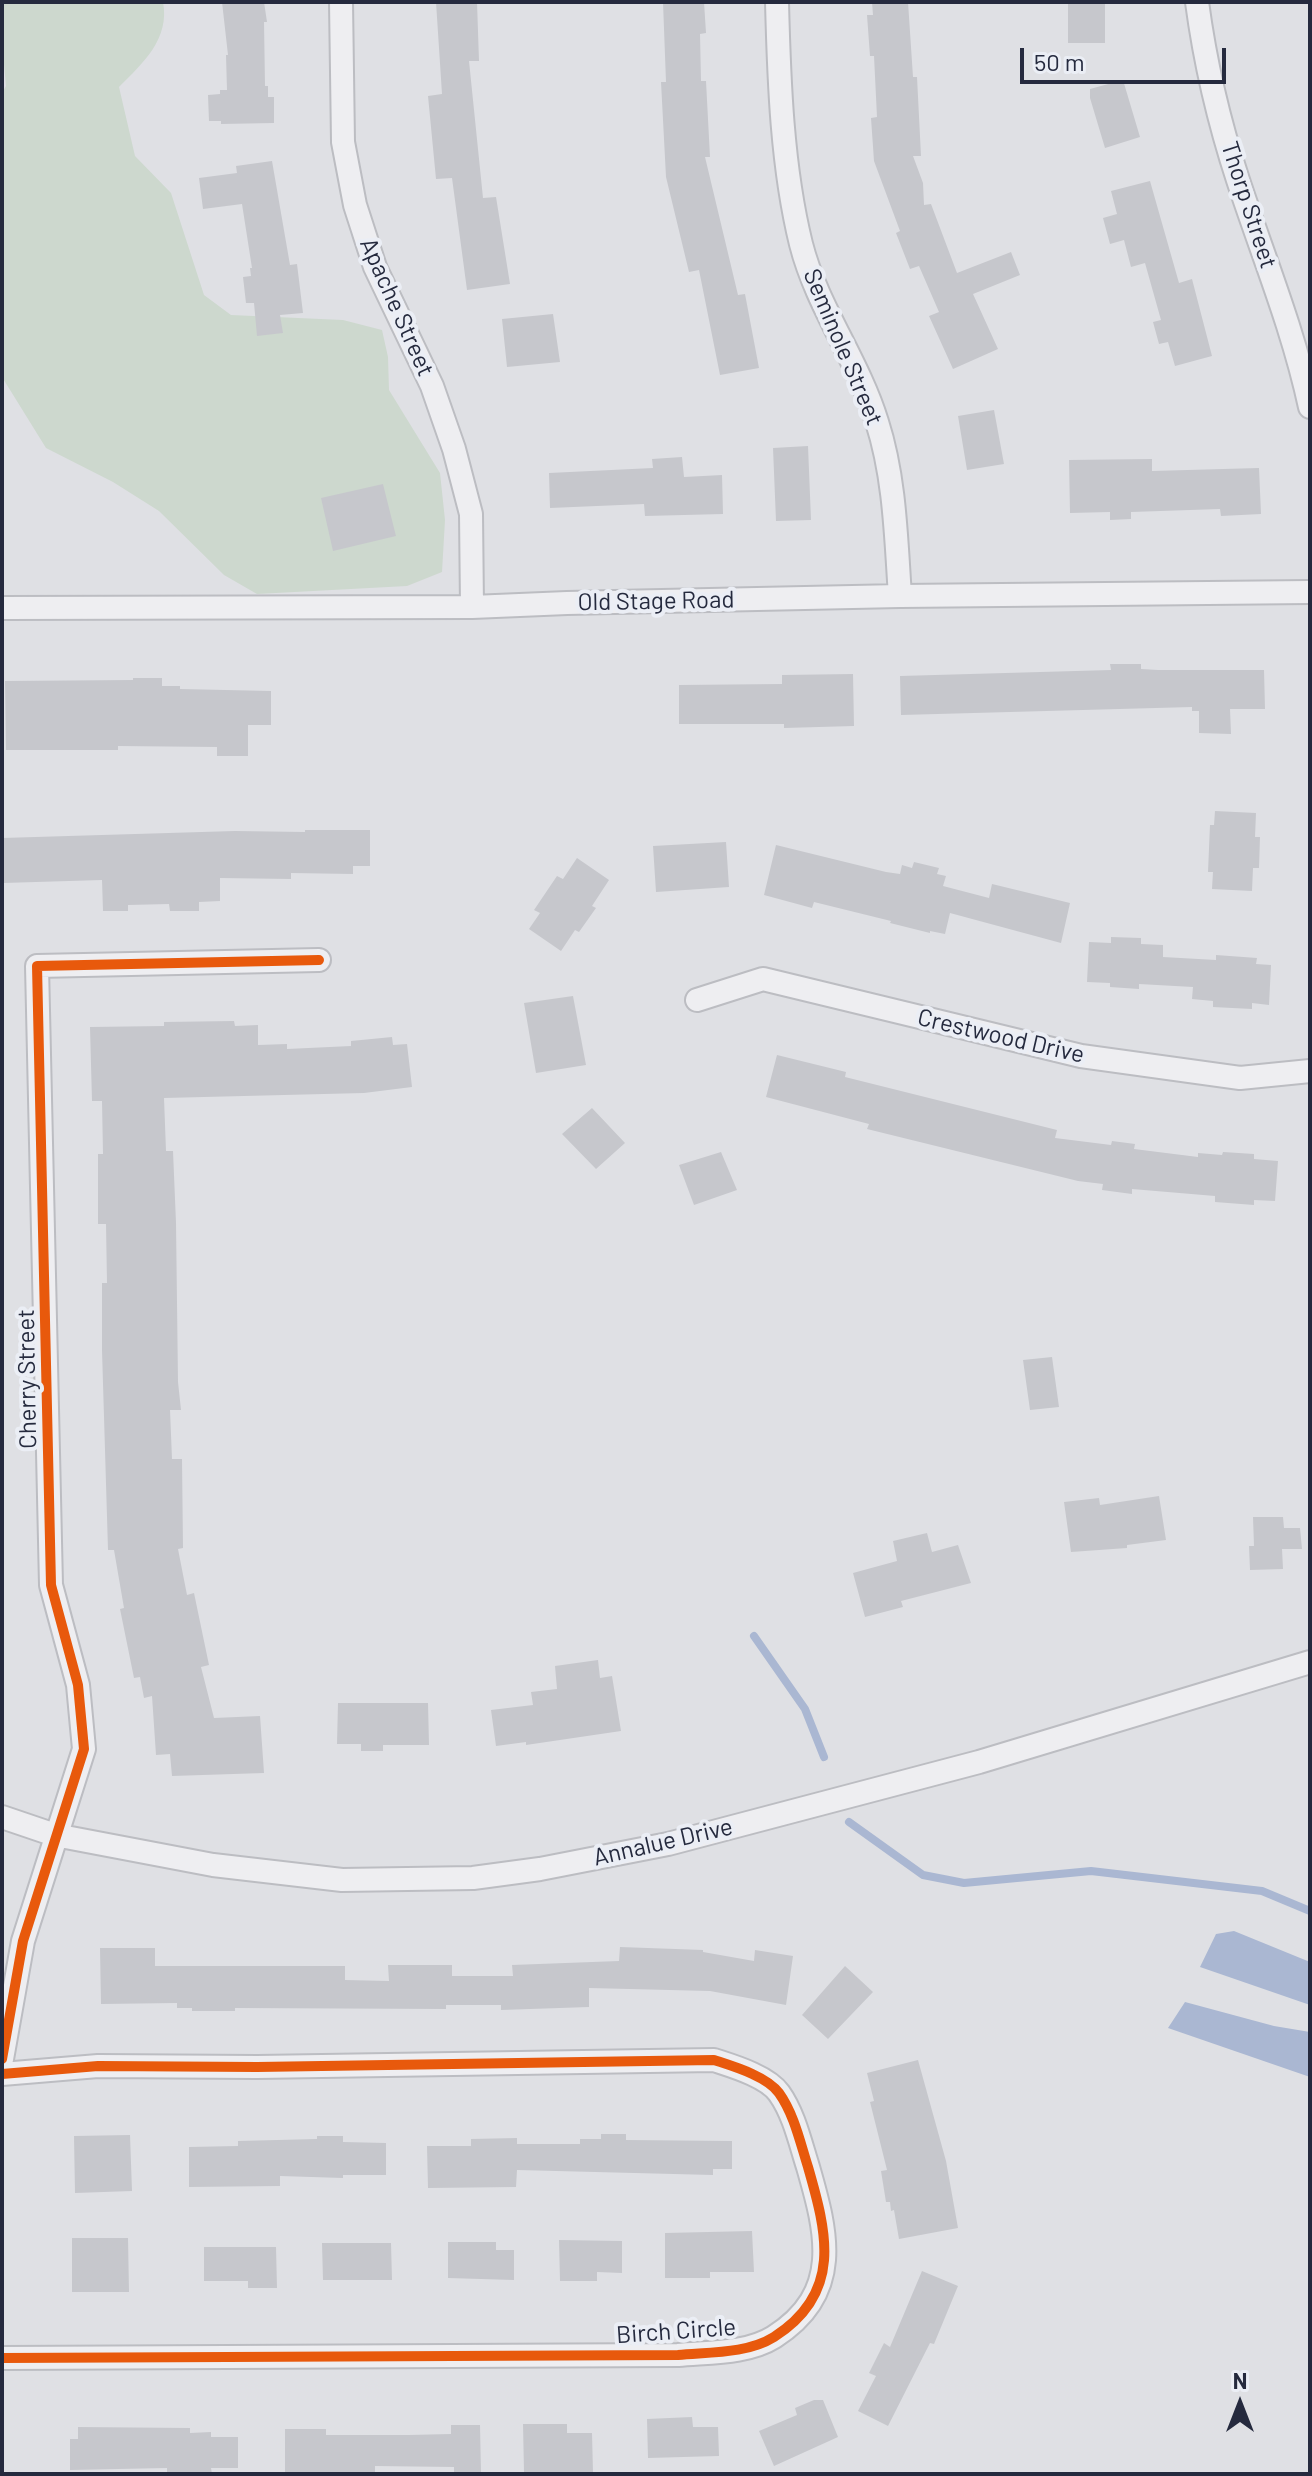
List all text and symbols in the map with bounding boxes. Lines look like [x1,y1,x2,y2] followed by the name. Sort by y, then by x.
[1024,32,1230,82] scale bar
[1034,47,1085,76] text: 50 m
[1215,138,1283,272] street label: Thorp Street
[354,233,440,381] street label: Apache Street
[797,264,889,430] street label: Seminole Street
[577,585,735,617] street label: Old Stage Road
[915,1003,1087,1069] street label: Crestwood Drive
[11,1309,43,1449] street label: Cherry Street
[591,1812,735,1872] street label: Annalue Drive
[615,2312,737,2350] street label: Birch Circle
[1200,2364,1280,2444] north arrow
[1233,2367,1247,2393] text: N

